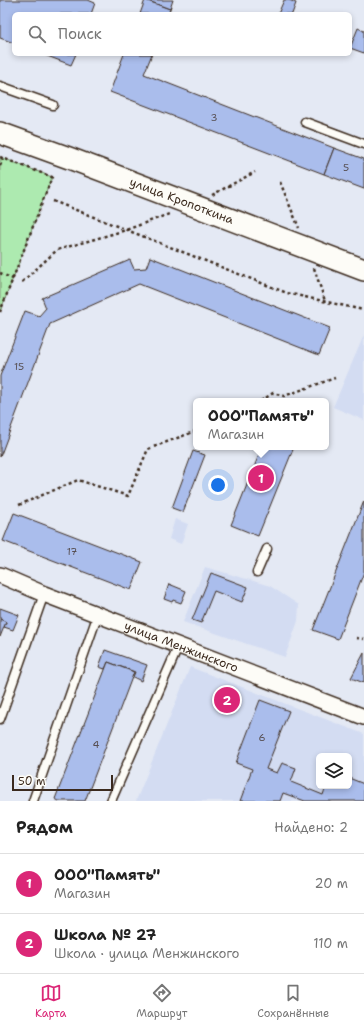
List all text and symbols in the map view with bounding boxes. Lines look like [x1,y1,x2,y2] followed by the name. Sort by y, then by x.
[12,12,352,56] search box
[26,23,48,45] icon: search
[58,24,102,44] text: Поиск
[211,111,218,124] house number: 3
[343,161,349,174] house number: 5
[127,174,237,228] street label: улица Кропоткина
[14,360,24,373] house number: 15
[193,398,329,450] popup
[208,406,314,426] text: ООО"Память"
[208,426,264,443] text: Магазин
[248,463,274,493] pin: 1
[208,475,228,495] your location
[67,545,77,558] house number: 17
[122,618,241,676] street label: улица Менжинского
[214,685,240,715] pin: 2
[259,731,266,744] house number: 6
[93,738,100,751] house number: 4
[316,753,352,789] map controls
[316,753,352,789] button: layers
[12,773,113,792] scale bar
[18,774,46,789] text: 50 m
[16,816,73,838] text: Рядом
[274,819,348,836] text: Найдено: 2
[54,865,160,885] text: ООО"Память"
[26,875,32,892] text: 1
[315,875,348,892] text: 20 m
[54,885,110,902] text: Магазин
[54,925,156,945] text: Школа № 27
[24,935,34,952] text: 2
[313,935,348,952] text: 110 m
[54,945,240,962] text: Школа · улица Менжинского
[35,982,66,1021] tab: Карта
[136,982,187,1021] tab: Маршрут
[257,982,329,1021] tab: Сохранённые

